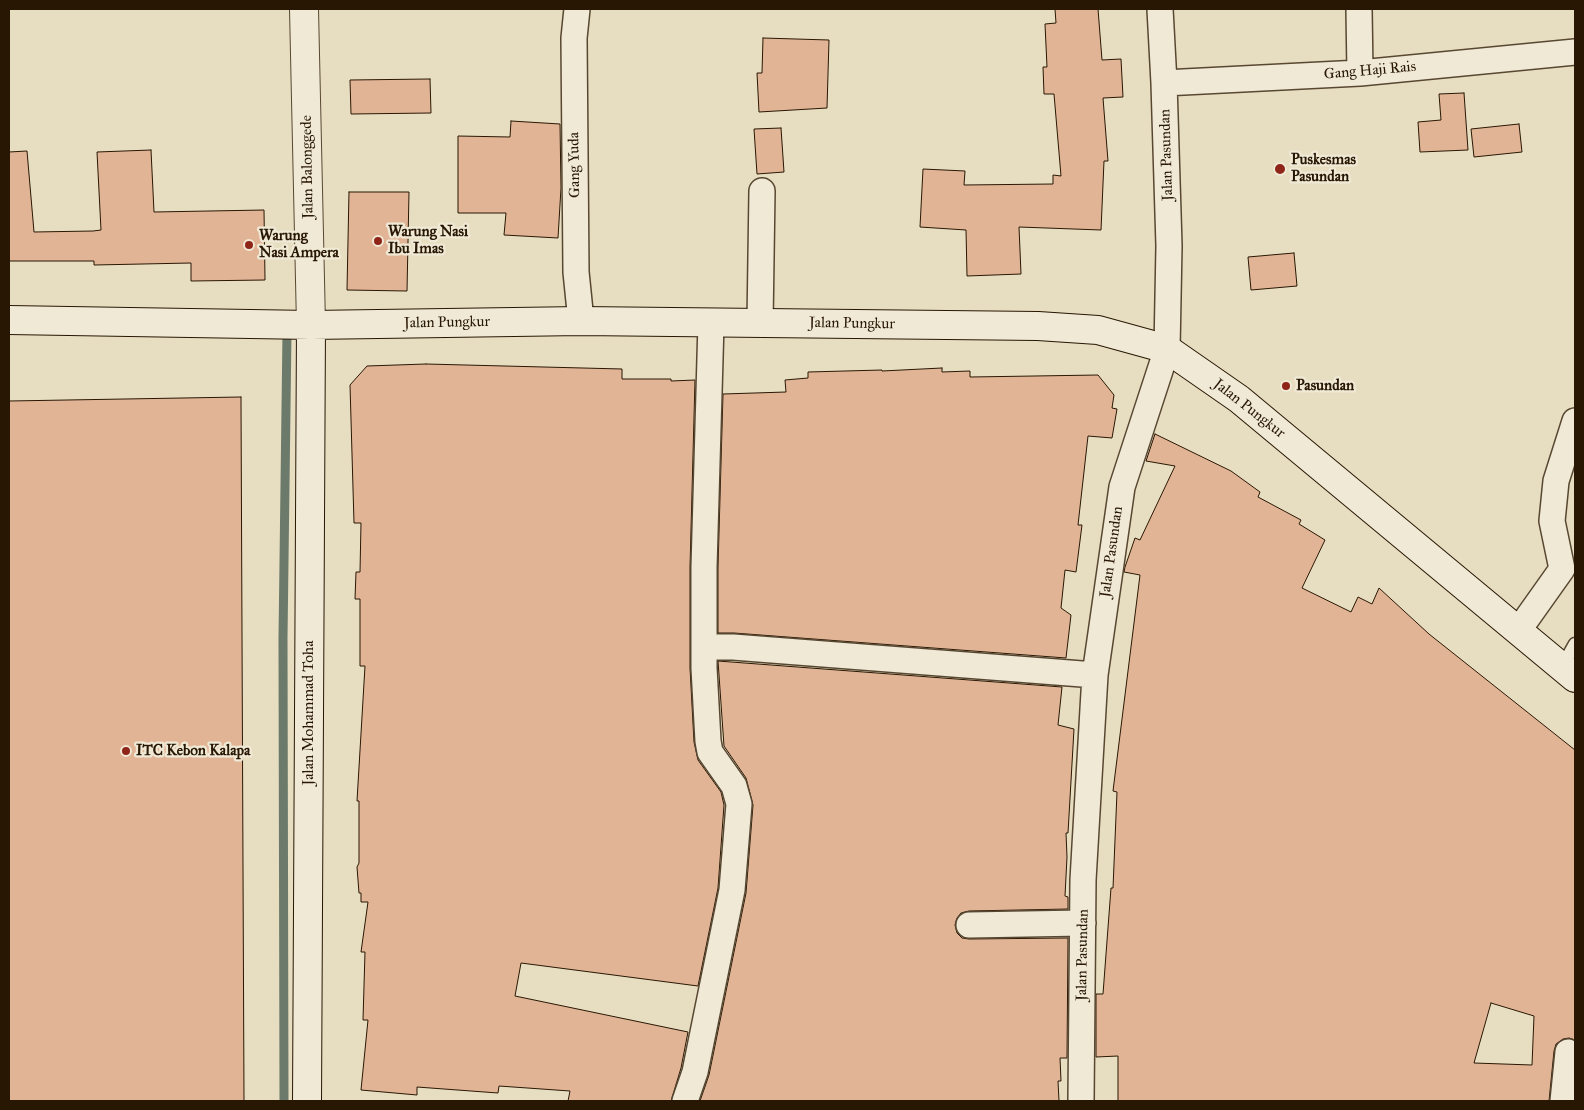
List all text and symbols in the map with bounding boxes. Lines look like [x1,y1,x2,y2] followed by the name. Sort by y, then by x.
[1323,58,1417,84] street label: Gang Haji Rais
[1156,109,1178,201] street label: Jalan Pasundan
[298,115,318,219] street label: Jalan Balonggede
[565,132,585,198] street label: Gang Yuda
[1291,151,1356,186] place label: Puskesmas Pasundan
[1273,162,1287,176] marker: Puskesmas Pasundan
[388,223,468,258] place label: Warung Nasi Ibu Imas
[259,227,339,262] place label: Warung Nasi Ampera
[372,235,384,247] marker: Warung Nasi Ibu Imas
[243,239,255,251] marker: Warung Nasi Ampera
[404,313,490,333] street label: Jalan Pungkur
[809,314,895,334] street label: Jalan Pungkur
[1210,375,1288,443] street label: Jalan Pungkur
[1296,377,1354,395] place label: Pasundan
[1280,380,1292,392] marker: Pasundan
[1097,505,1127,599] street label: Jalan Pasundan
[300,641,318,785] street label: Jalan Mohammad Toha
[136,742,250,760] place label: ITC Kebon Kalapa
[120,745,132,757] marker: ITC Kebon Kalapa
[1073,909,1093,1001] street label: Jalan Pasundan

